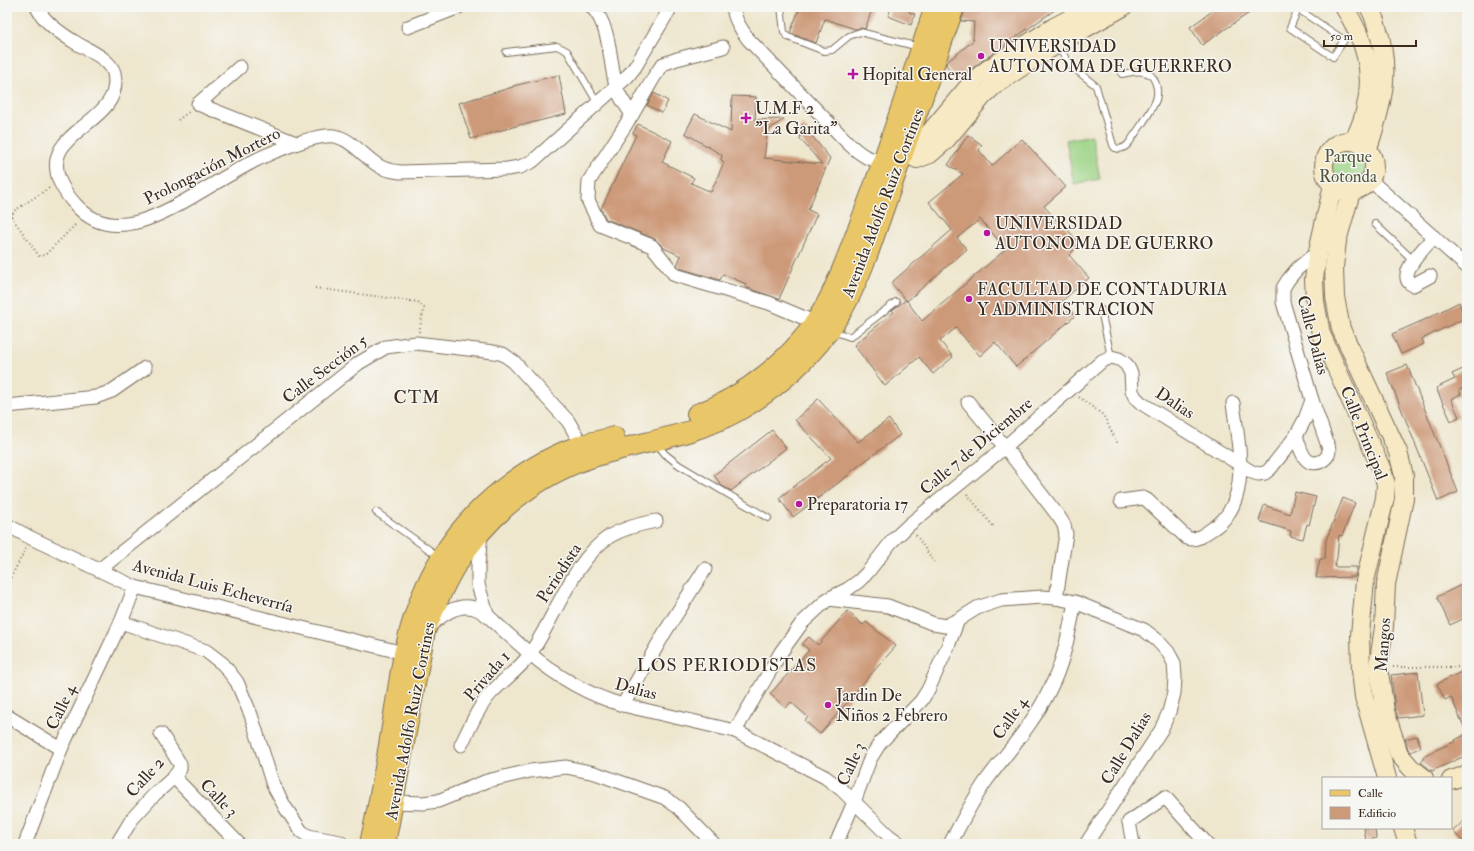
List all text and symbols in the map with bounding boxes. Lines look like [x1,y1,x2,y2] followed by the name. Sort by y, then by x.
[1324,22,1416,48] scale bar
[1330,29,1354,44] text: 50 m
[988,36,1232,77] place label: UNIVERSIDAD AUTONOMA DE GUERRERO
[976,51,986,61] marker: UNIVERSIDAD AUTONOMA DE GUERRERO
[862,64,973,86] place label: Hopital General
[847,68,859,80] marker: Hopital General
[755,98,838,139] place label: U.M.F 2 "La Garita"
[837,105,929,302] street label: Avenida Adolfo Ruiz Cortines
[740,112,752,124] marker: U.M.F 2 "La Garita"
[140,123,284,209] street label: Prolongación Mortero
[1319,146,1378,187] park label: Parque Rotonda
[994,213,1213,254] place label: UNIVERSIDAD AUTONOMA DE GUERRO
[982,228,992,238] marker: UNIVERSIDAD AUTONOMA DE GUERRO
[977,279,1228,320] place label: FACULTAD DE CONTADURIA Y ADMINISTRACION
[1292,293,1334,377] street label: Calle Dalias
[964,294,974,304] marker: FACULTAD DE CONTADURIA Y ADMINISTRACION
[278,330,372,408] street label: Calle Sección 5
[1151,383,1199,423] street label: Dalias
[1335,383,1393,484] street label: Calle Principal
[394,386,440,409] district label: CTM
[915,393,1037,499] street label: Calle 7 de Diciembre
[807,494,908,516] place label: Preparatoria 17
[794,499,804,509] marker: Preparatoria 17
[532,538,587,607] street label: Periodista
[129,554,297,618] street label: Avenida Luis Echeverría
[1371,617,1395,673] street label: Mangos
[380,620,440,823] street label: Avenida Adolfo Ruiz Cortines
[459,647,515,705] street label: Privada 1
[637,654,817,677] district label: LOS PERIODISTAS
[613,673,659,705] street label: Dalias
[41,680,81,733] street label: Calle 4
[835,685,948,726] place label: Jardin De Niños 2 Febrero
[988,692,1033,744] street label: Calle 4
[823,700,833,710] marker: Jardin De Niños 2 Febrero
[1096,708,1156,788] street label: Calle Dalias
[832,739,870,789] street label: Calle 3
[121,752,169,802] street label: Calle 2
[196,774,242,822] street label: Calle 3
[1322,777,1452,829] legend
[1358,786,1383,801] text: Calle
[1358,806,1396,821] text: Edificio

